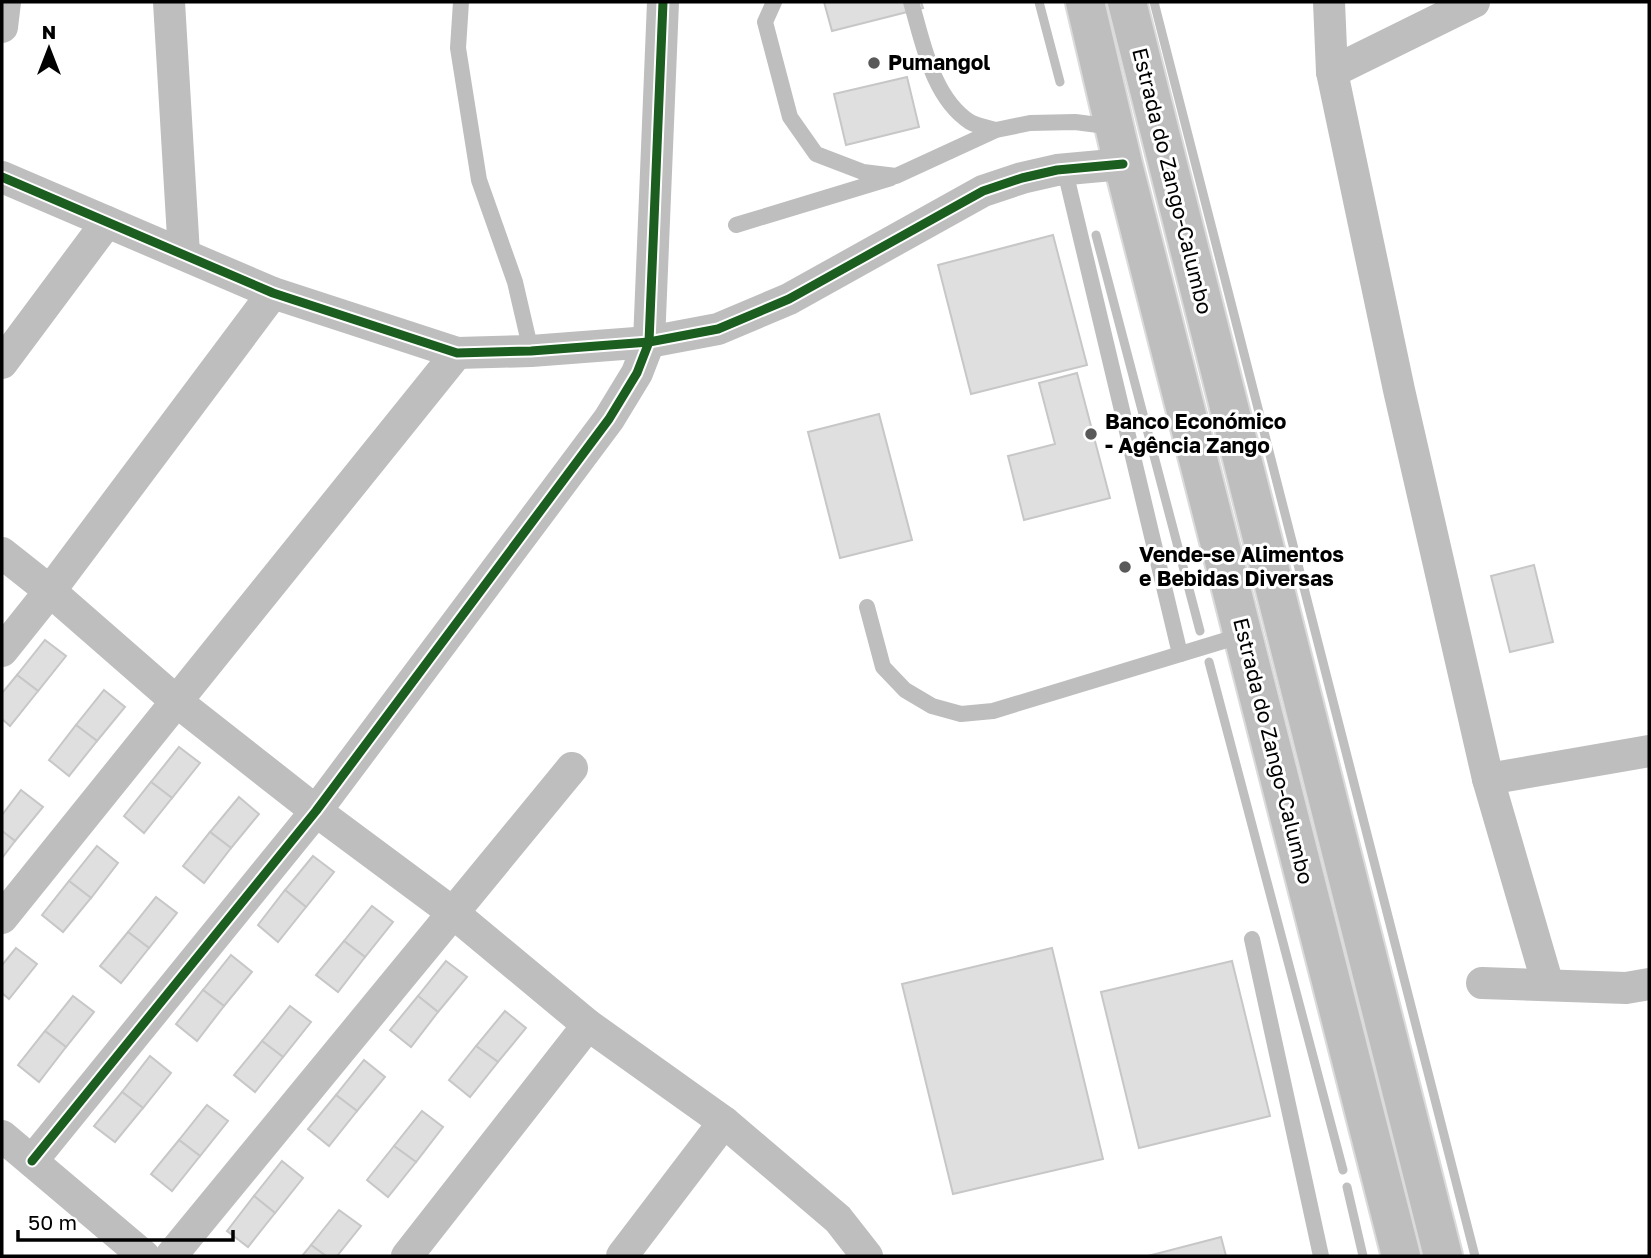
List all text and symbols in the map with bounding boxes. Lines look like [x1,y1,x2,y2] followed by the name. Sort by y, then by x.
[14,14,84,84] north arrow
[42,20,56,43] text: N
[1127,45,1219,317] street label: Estrada do Zango-Calumbo
[888,49,990,75] place label: Pumangol
[866,55,882,71] marker: Pumangol
[1105,408,1286,458] place label: Banco Económico - Agência Zango
[1083,426,1099,442] marker: Banco Económico - Agência Zango
[1139,541,1344,591] place label: Vende-se Alimentos e Bebidas Diversas
[1117,559,1133,575] marker: Vende-se Alimentos e Bebidas Diversas
[1228,615,1320,887] street label: Estrada do Zango-Calumbo
[18,1198,233,1242] scale bar
[28,1209,77,1235] text: 50 m

